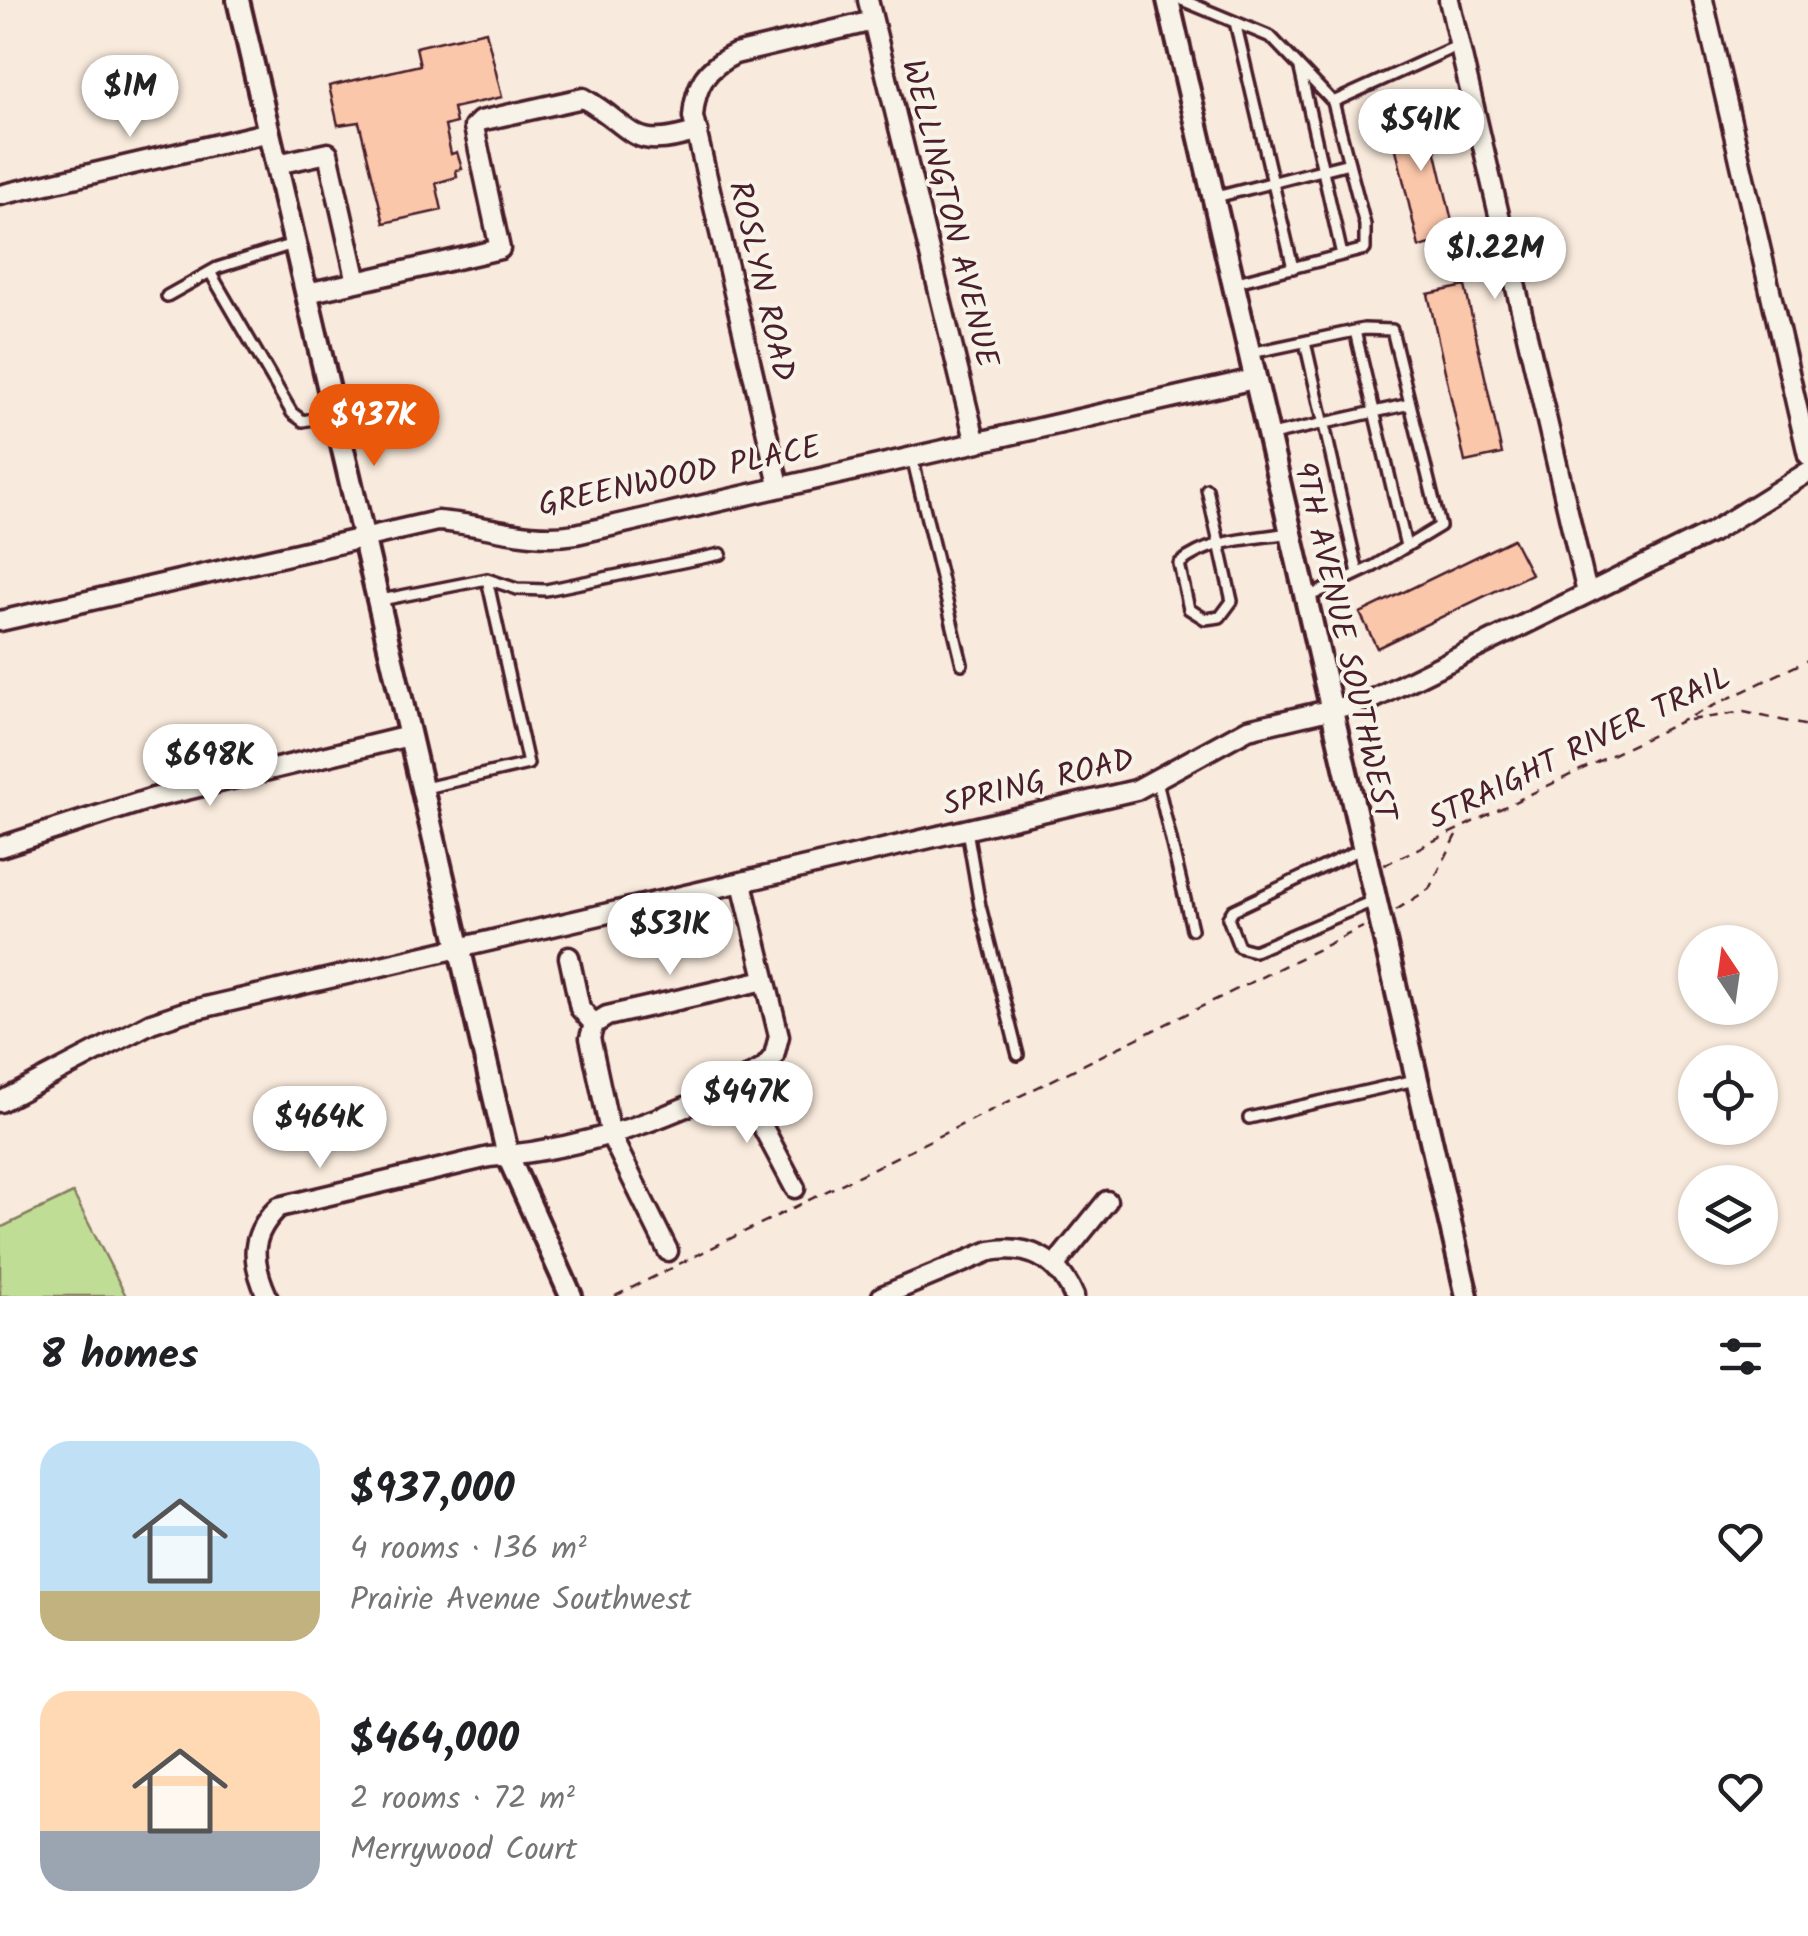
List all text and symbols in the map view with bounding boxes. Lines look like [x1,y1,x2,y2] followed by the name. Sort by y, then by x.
[886,54,1012,374] street label: WELLINGTON AVENUE
[82,55,178,140] pin: $1M
[104,62,156,113] text: $1M
[1351,89,1491,174] pin: $541K
[1380,96,1462,147] text: $541K
[713,176,808,387] street label: ROSLYN ROAD
[1414,217,1576,302] pin: $1.22M
[1446,224,1544,275] text: $1.22M
[304,384,444,469] pin: $937K
[330,391,418,442] text: $937K
[534,422,827,532] street label: GREENWOOD PLACE
[1277,457,1410,829] street label: 9TH AVENUE SOUTHWEST
[1420,654,1740,845] street label: STRAIGHT RIVER TRAIL
[140,724,280,809] pin: $698K
[165,731,255,782] text: $698K
[938,735,1140,832] street label: SPRING ROAD
[600,893,740,978] pin: $531K
[629,900,711,951] text: $531K
[1678,925,1778,1025] north arrow
[1678,925,1778,1265] map controls
[1678,1045,1778,1145] button: locate
[677,1061,817,1146] pin: $447K
[703,1068,791,1119] text: $447K
[250,1086,390,1171] pin: $464K
[275,1093,365,1144] text: $464K
[1678,1165,1778,1265] button: layers
[40,1323,198,1390] text: 8 homes
[1713,1329,1768,1384] icon: filters
[350,1457,515,1524] text: $937,000
[120,1481,240,1601] icon: home
[1713,1514,1768,1569] icon: heart
[350,1524,587,1575] text: 4 rooms · 136 m²
[350,1575,691,1626] text: Prairie Avenue Southwest
[350,1707,519,1774] text: $464,000
[120,1731,240,1851] icon: home
[1713,1764,1768,1819] icon: heart
[350,1774,575,1825] text: 2 rooms · 72 m²
[350,1825,577,1876] text: Merrywood Court

